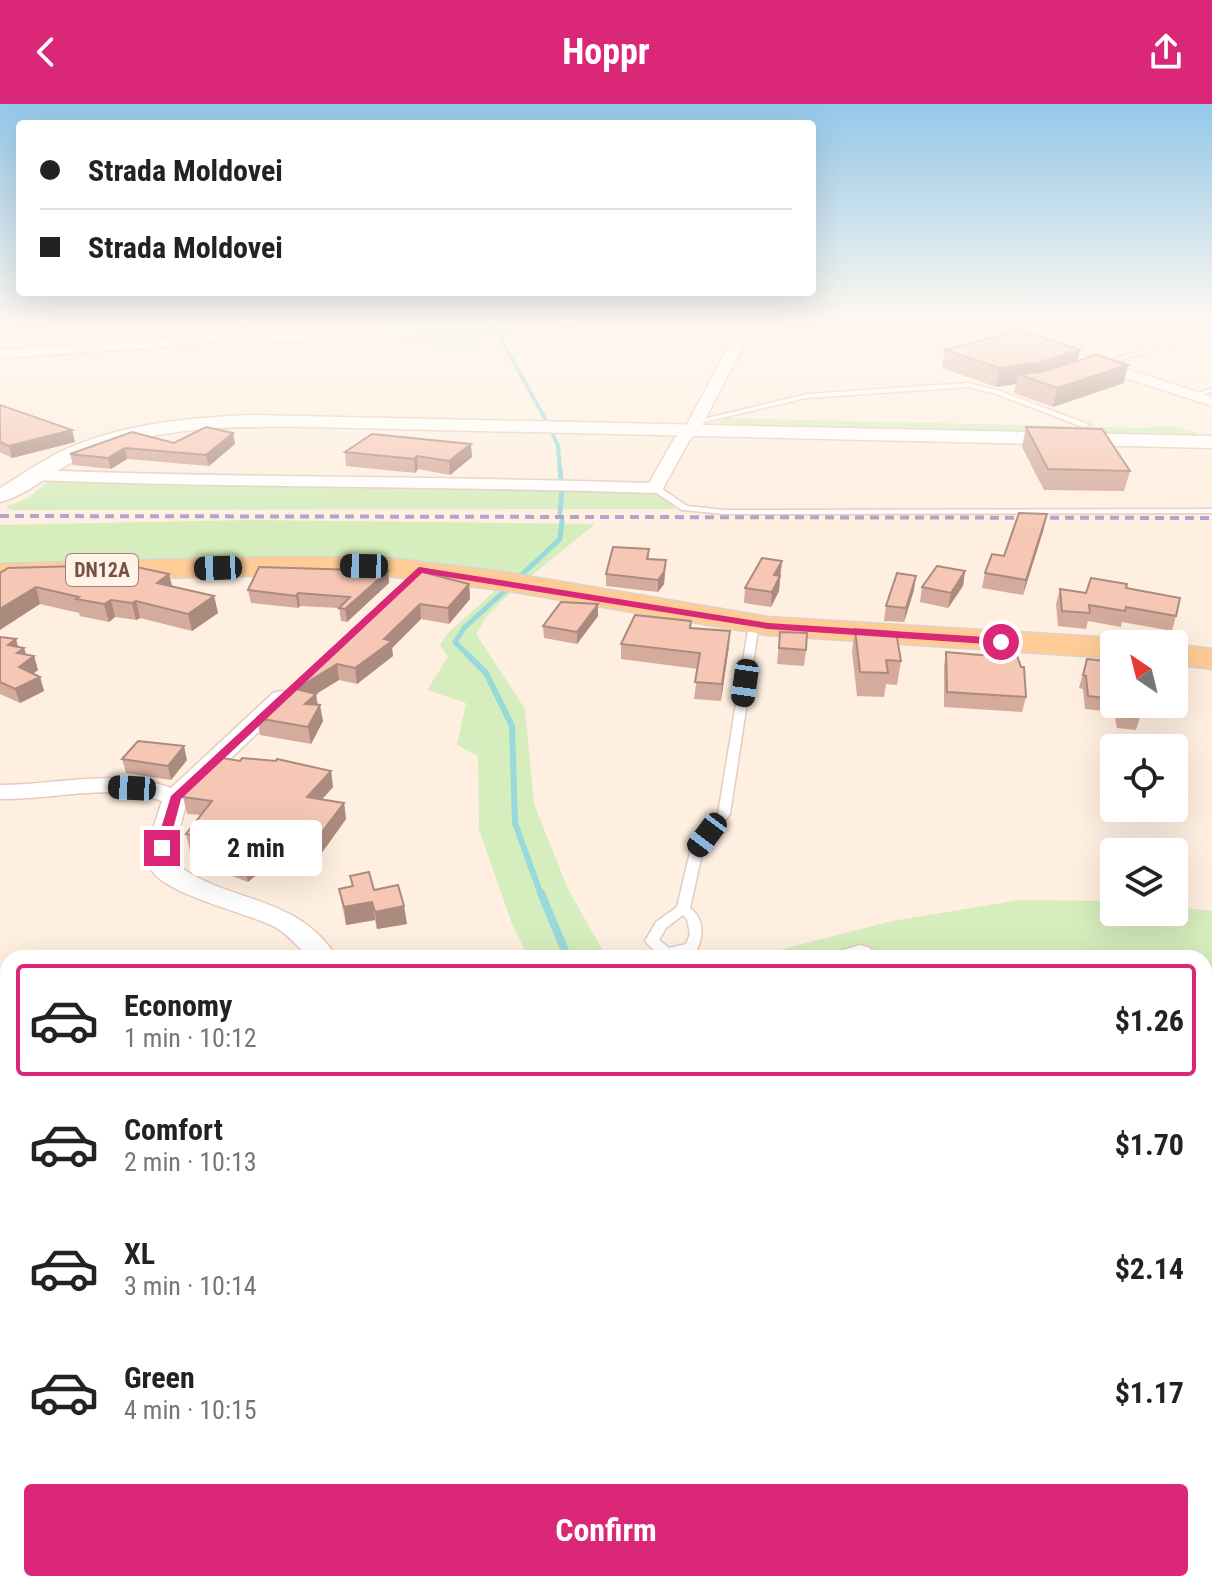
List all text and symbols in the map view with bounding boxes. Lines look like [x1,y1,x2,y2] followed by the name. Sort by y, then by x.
[24,30,68,74] icon: back
[1144,30,1188,74] icon: share
[562,31,650,73] text: Hoppr
[88,153,283,188] text: Strada Moldovei
[88,230,283,265] text: Strada Moldovei
[66,554,138,586] road number: DN12A
[340,554,388,578] car
[194,555,242,581] car
[983,624,1019,660] route start
[1100,630,1188,718] north arrow
[1100,630,1188,926] map controls
[730,658,760,708] car
[1100,734,1188,822] button: locate
[107,775,157,801] car
[683,809,731,861] car
[190,820,322,876] callout: 2 min
[144,830,180,866] route end
[227,833,285,863] text: 2 min
[1100,838,1188,926] button: layers
[28,984,100,1056] icon: car
[124,988,232,1023] text: Economy
[1115,1003,1184,1038] text: $1.26
[124,1023,257,1053] text: 1 min · 10:12
[28,1108,100,1180] icon: car
[124,1112,223,1147] text: Comfort
[1115,1127,1184,1162] text: $1.70
[124,1147,257,1177] text: 2 min · 10:13
[28,1232,100,1304] icon: car
[124,1236,155,1271] text: XL
[1115,1251,1184,1286] text: $2.14
[124,1271,257,1301] text: 3 min · 10:14
[28,1356,100,1428] icon: car
[124,1360,195,1395] text: Green
[1115,1375,1184,1410] text: $1.17
[124,1395,257,1425] text: 4 min · 10:15
[24,1484,1188,1576] button: Confirm

